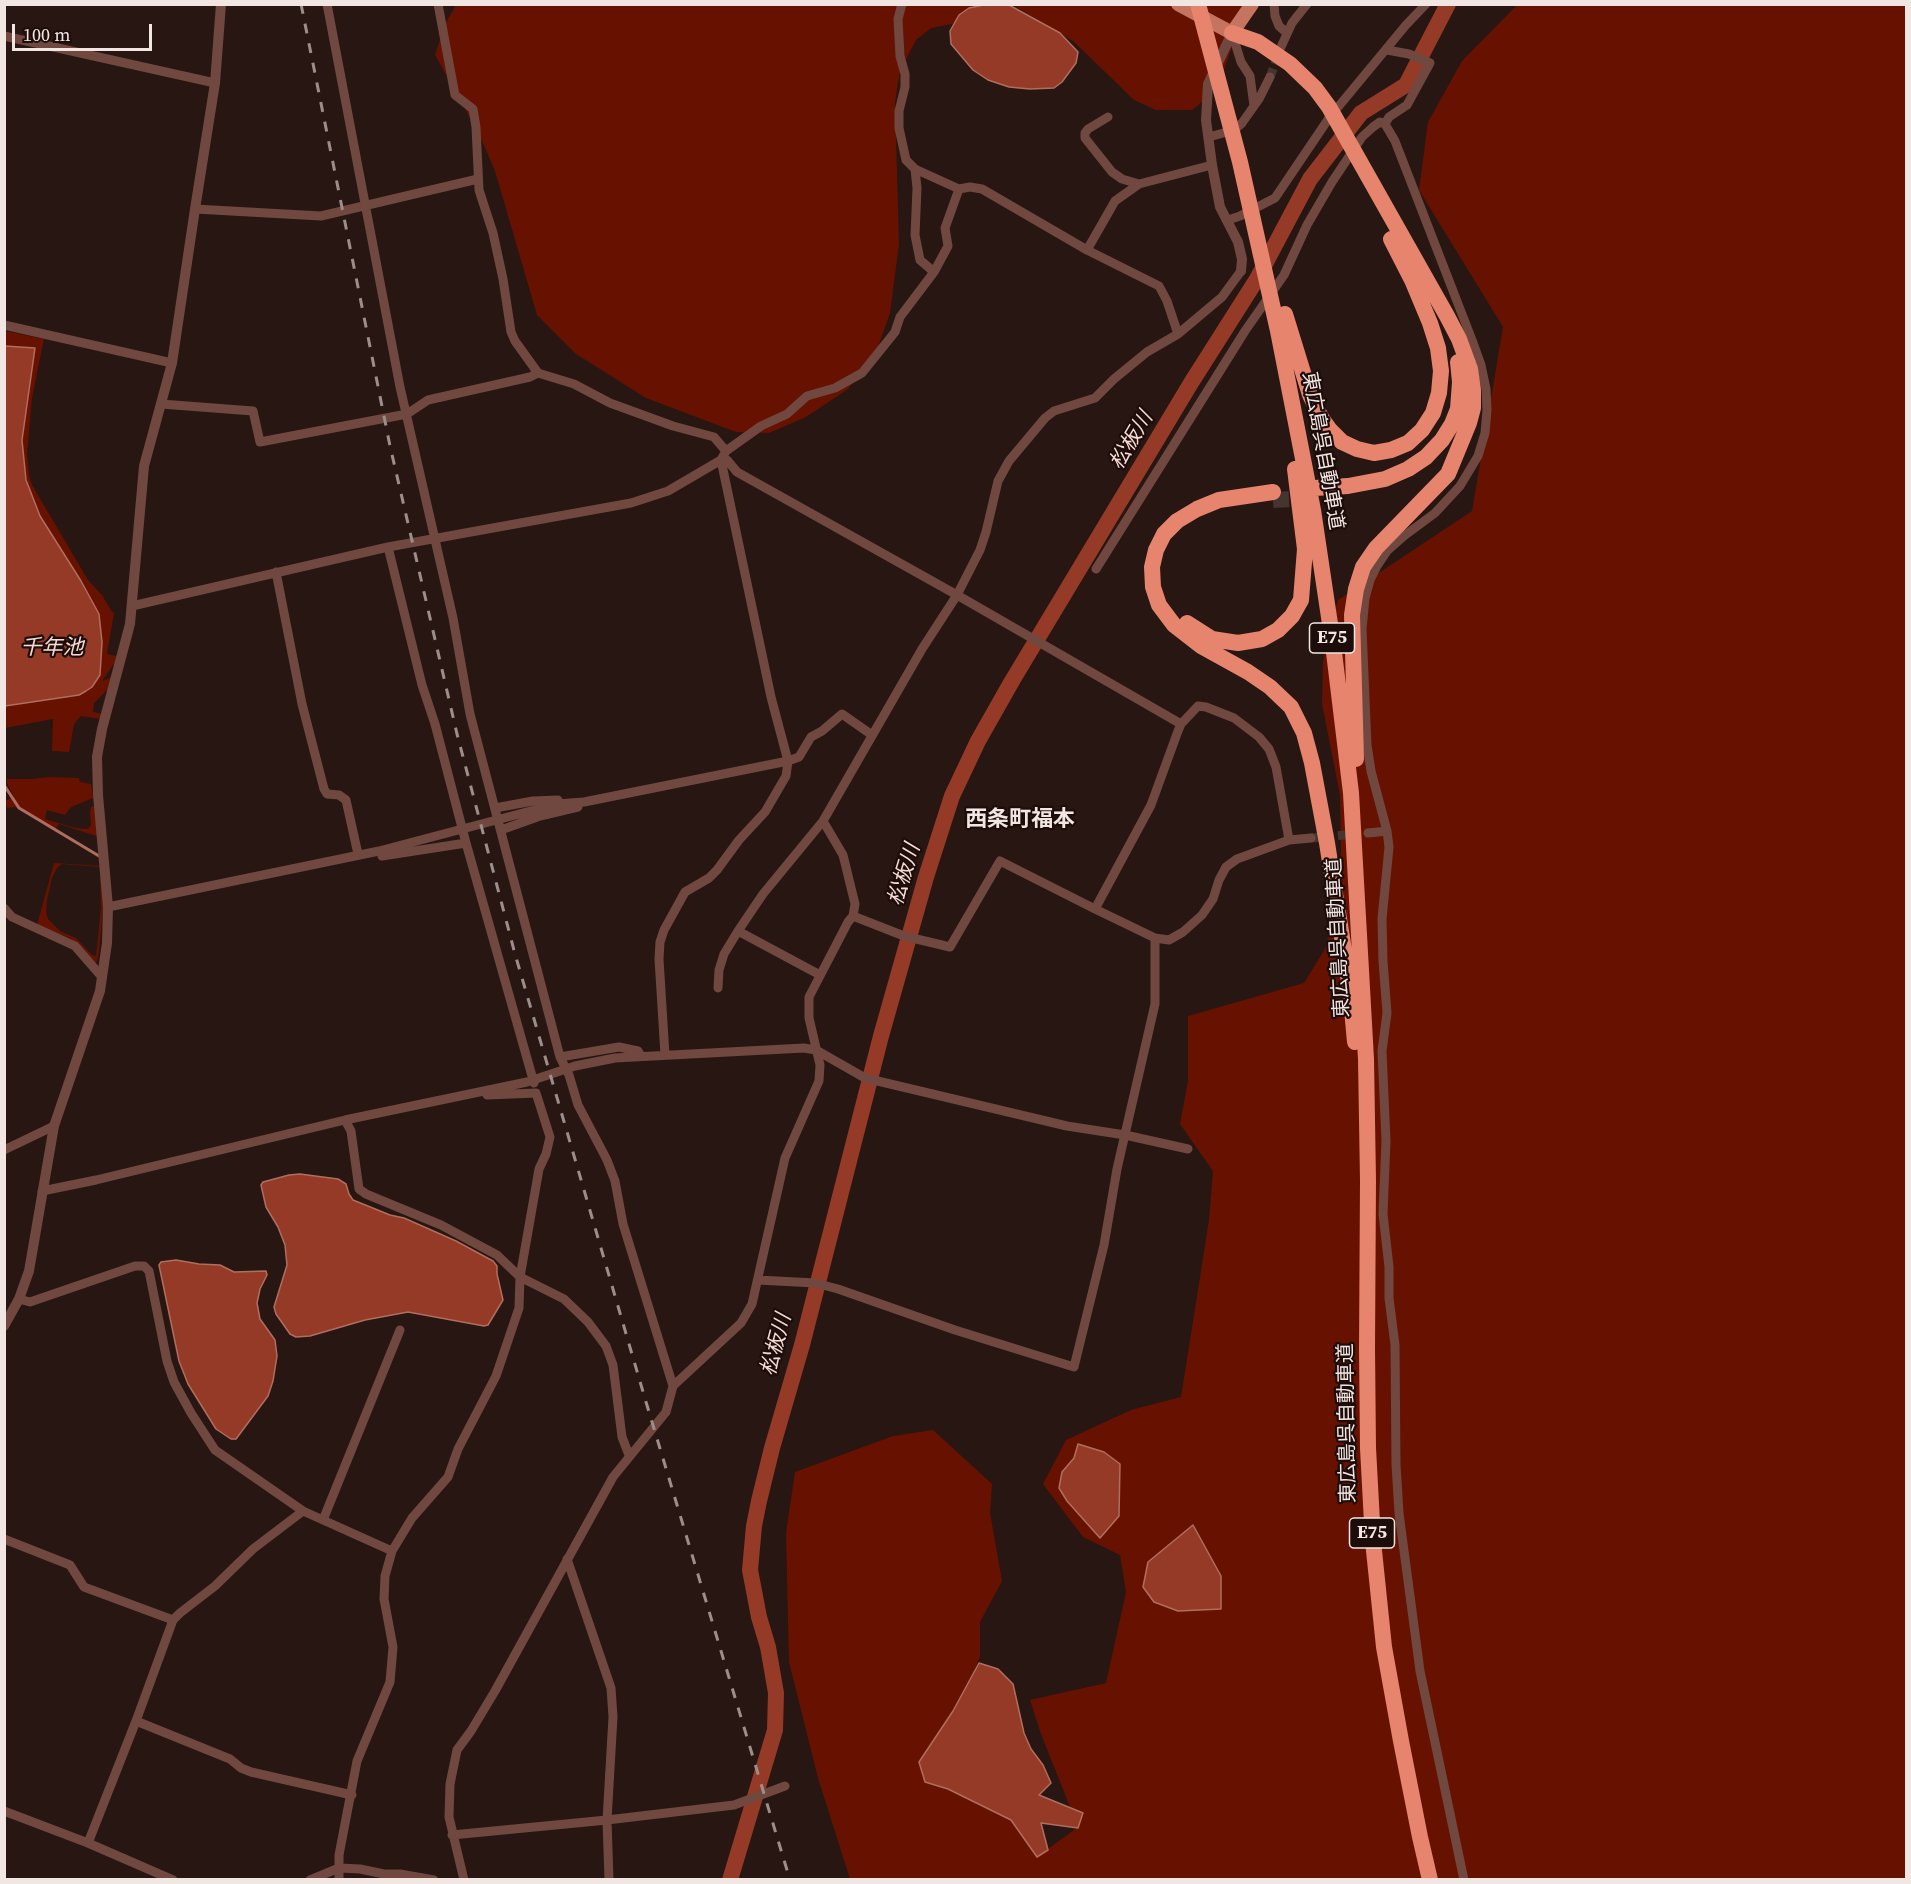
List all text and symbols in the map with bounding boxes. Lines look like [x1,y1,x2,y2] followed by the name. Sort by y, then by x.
[15,12,154,50] scale bar
[23,22,70,47] text: 100 m
[1296,370,1348,532] street label: 東広島呉自動車道
[1105,408,1159,474] water label: 松板川
[1310,623,1354,653] road number: E75
[21,636,83,662] water label: 千年池
[965,807,1075,833] district label: 西条町福本
[884,841,926,909] water label: 松板川
[1323,857,1355,1019] street label: 東広島呉自動車道
[757,1311,797,1379] water label: 松板川
[1335,1343,1361,1503] street label: 東広島呉自動車道
[1350,1518,1394,1548] road number: E75

